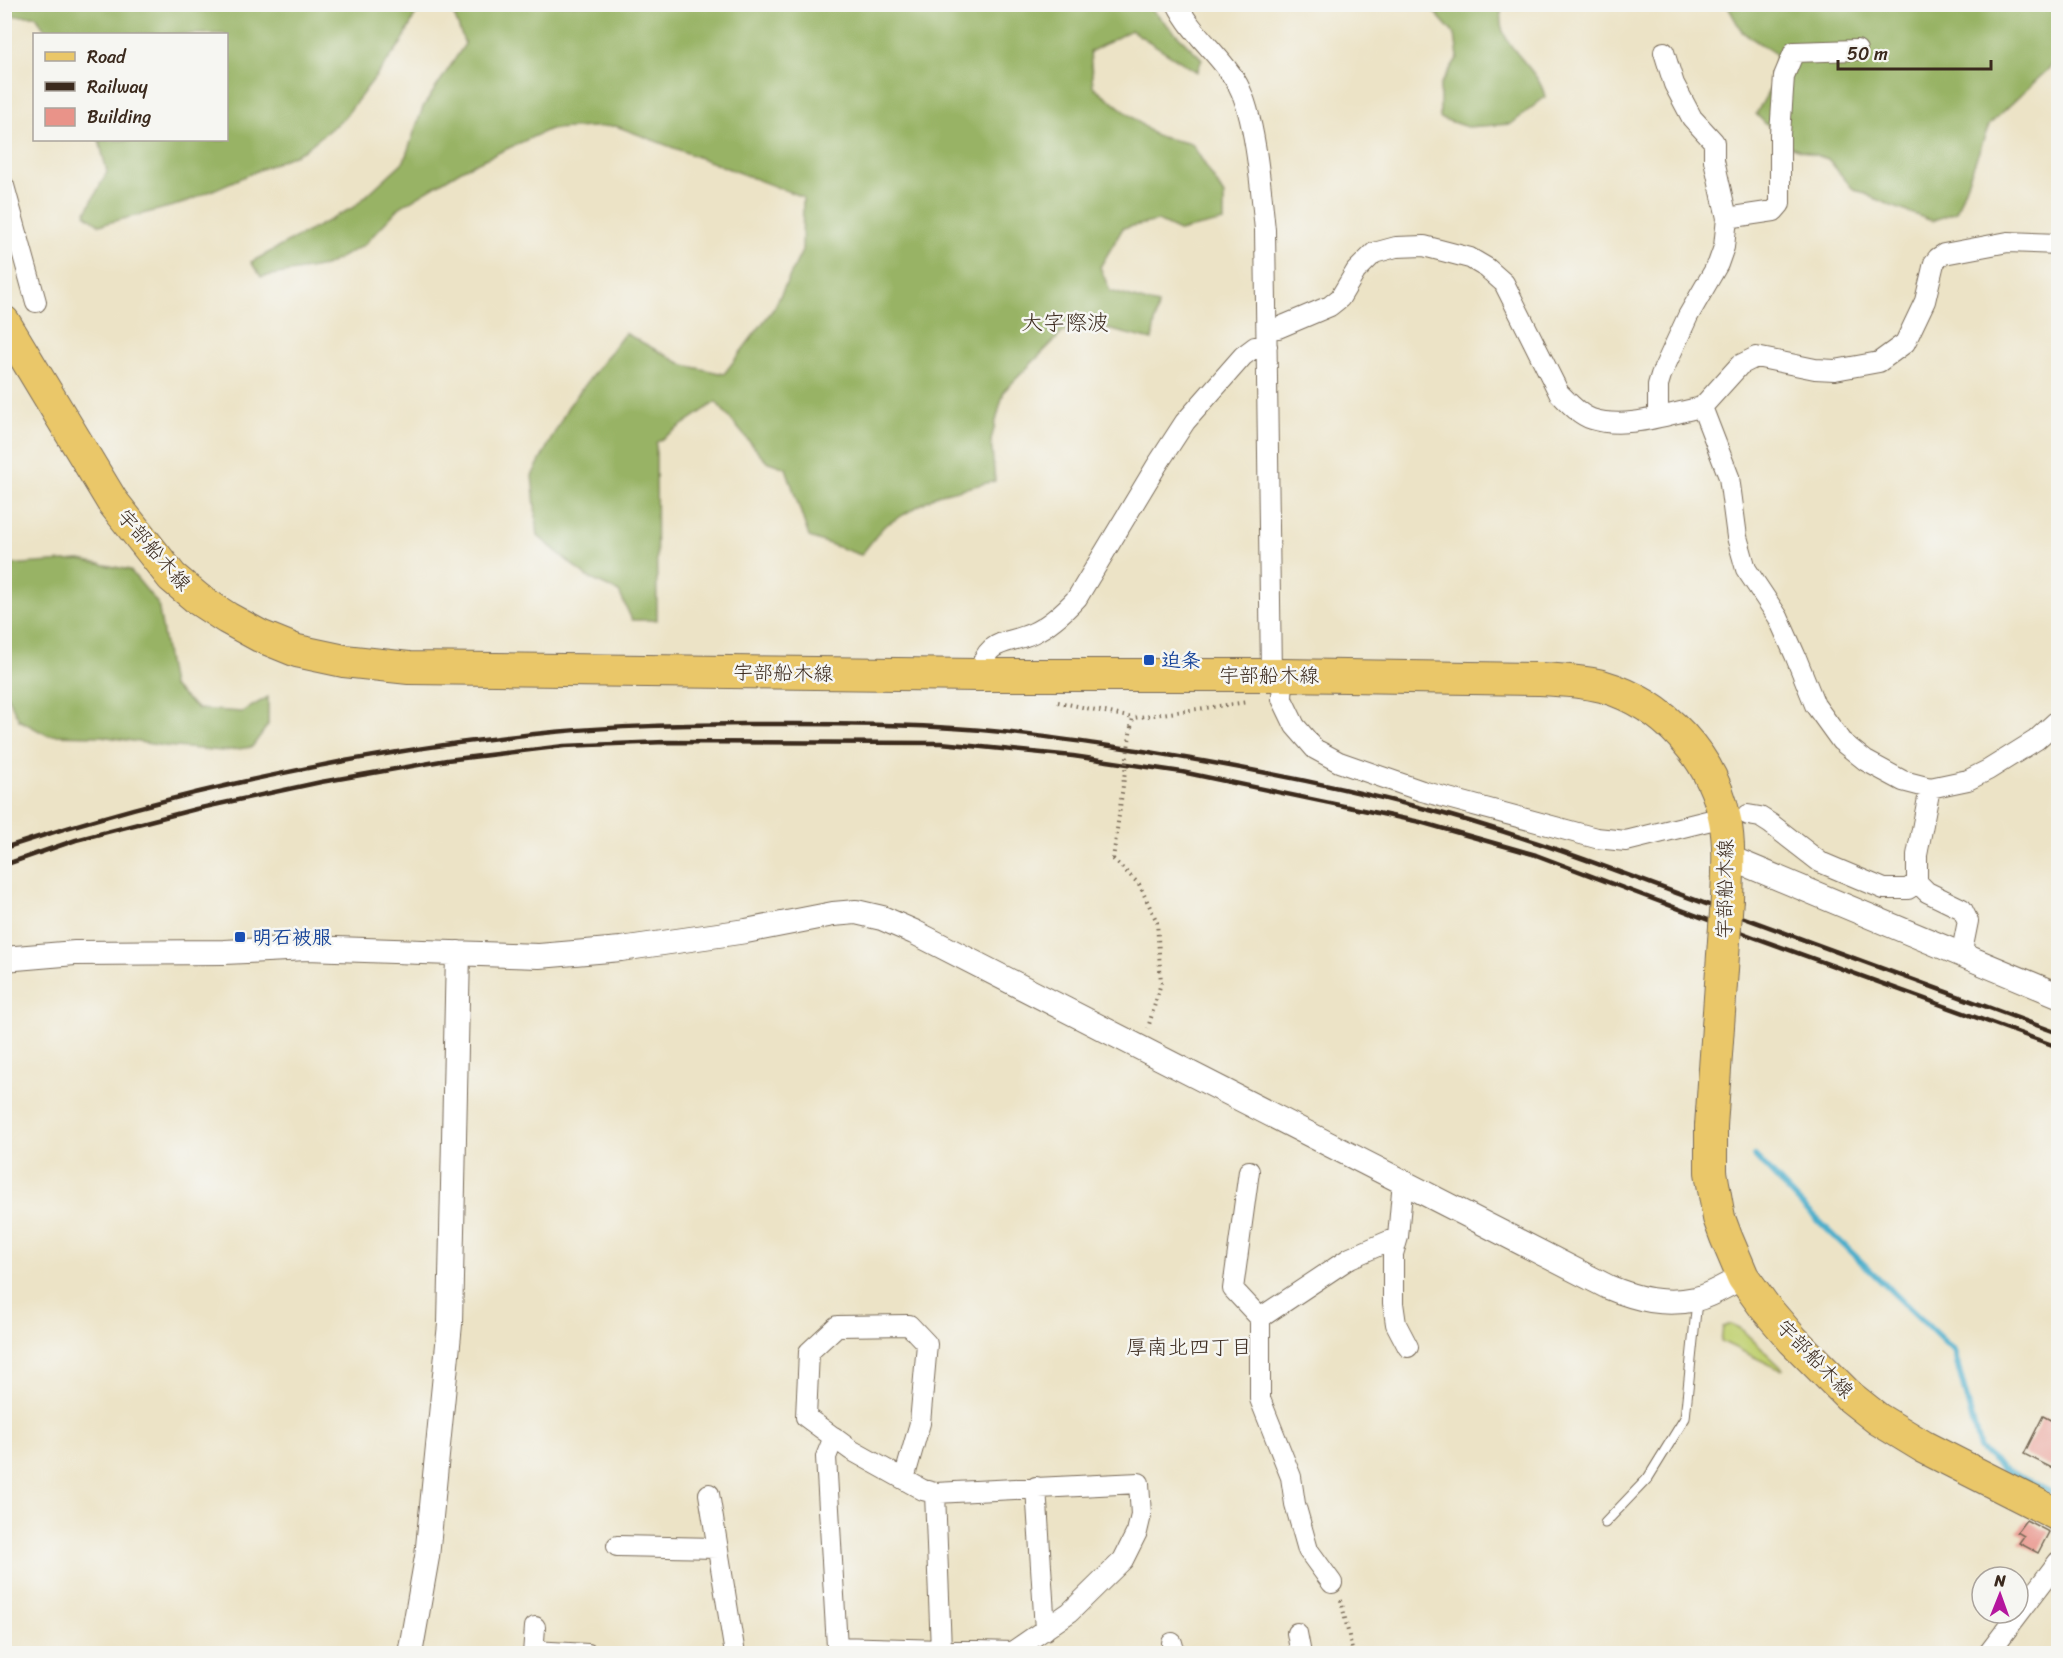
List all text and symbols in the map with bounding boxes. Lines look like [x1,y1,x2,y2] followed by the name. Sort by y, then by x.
[33,33,228,141] legend
[1838,33,1991,71] scale bar
[1847,38,1888,70] text: 50 m
[87,41,127,73] text: Road
[87,71,149,103] text: Railway
[87,101,151,133] text: Building
[1021,303,1109,342] district label: 大字際波
[108,501,200,599] street label: 宇部船木線
[1161,643,1201,678] place label: 迫条
[1142,653,1156,667] marker: 迫条
[733,655,833,691] street label: 宇部船木線
[1219,658,1319,693] street label: 宇部船木線
[1707,839,1743,939] street label: 宇部船木線
[252,920,332,955] place label: 明石被服
[233,930,247,944] marker: 明石被服
[1768,1311,1862,1407] street label: 宇部船木線
[1126,1328,1252,1366] district label: 厚南北四丁目
[1970,1565,2030,1625] north arrow
[1993,1566,2007,1595] text: N

